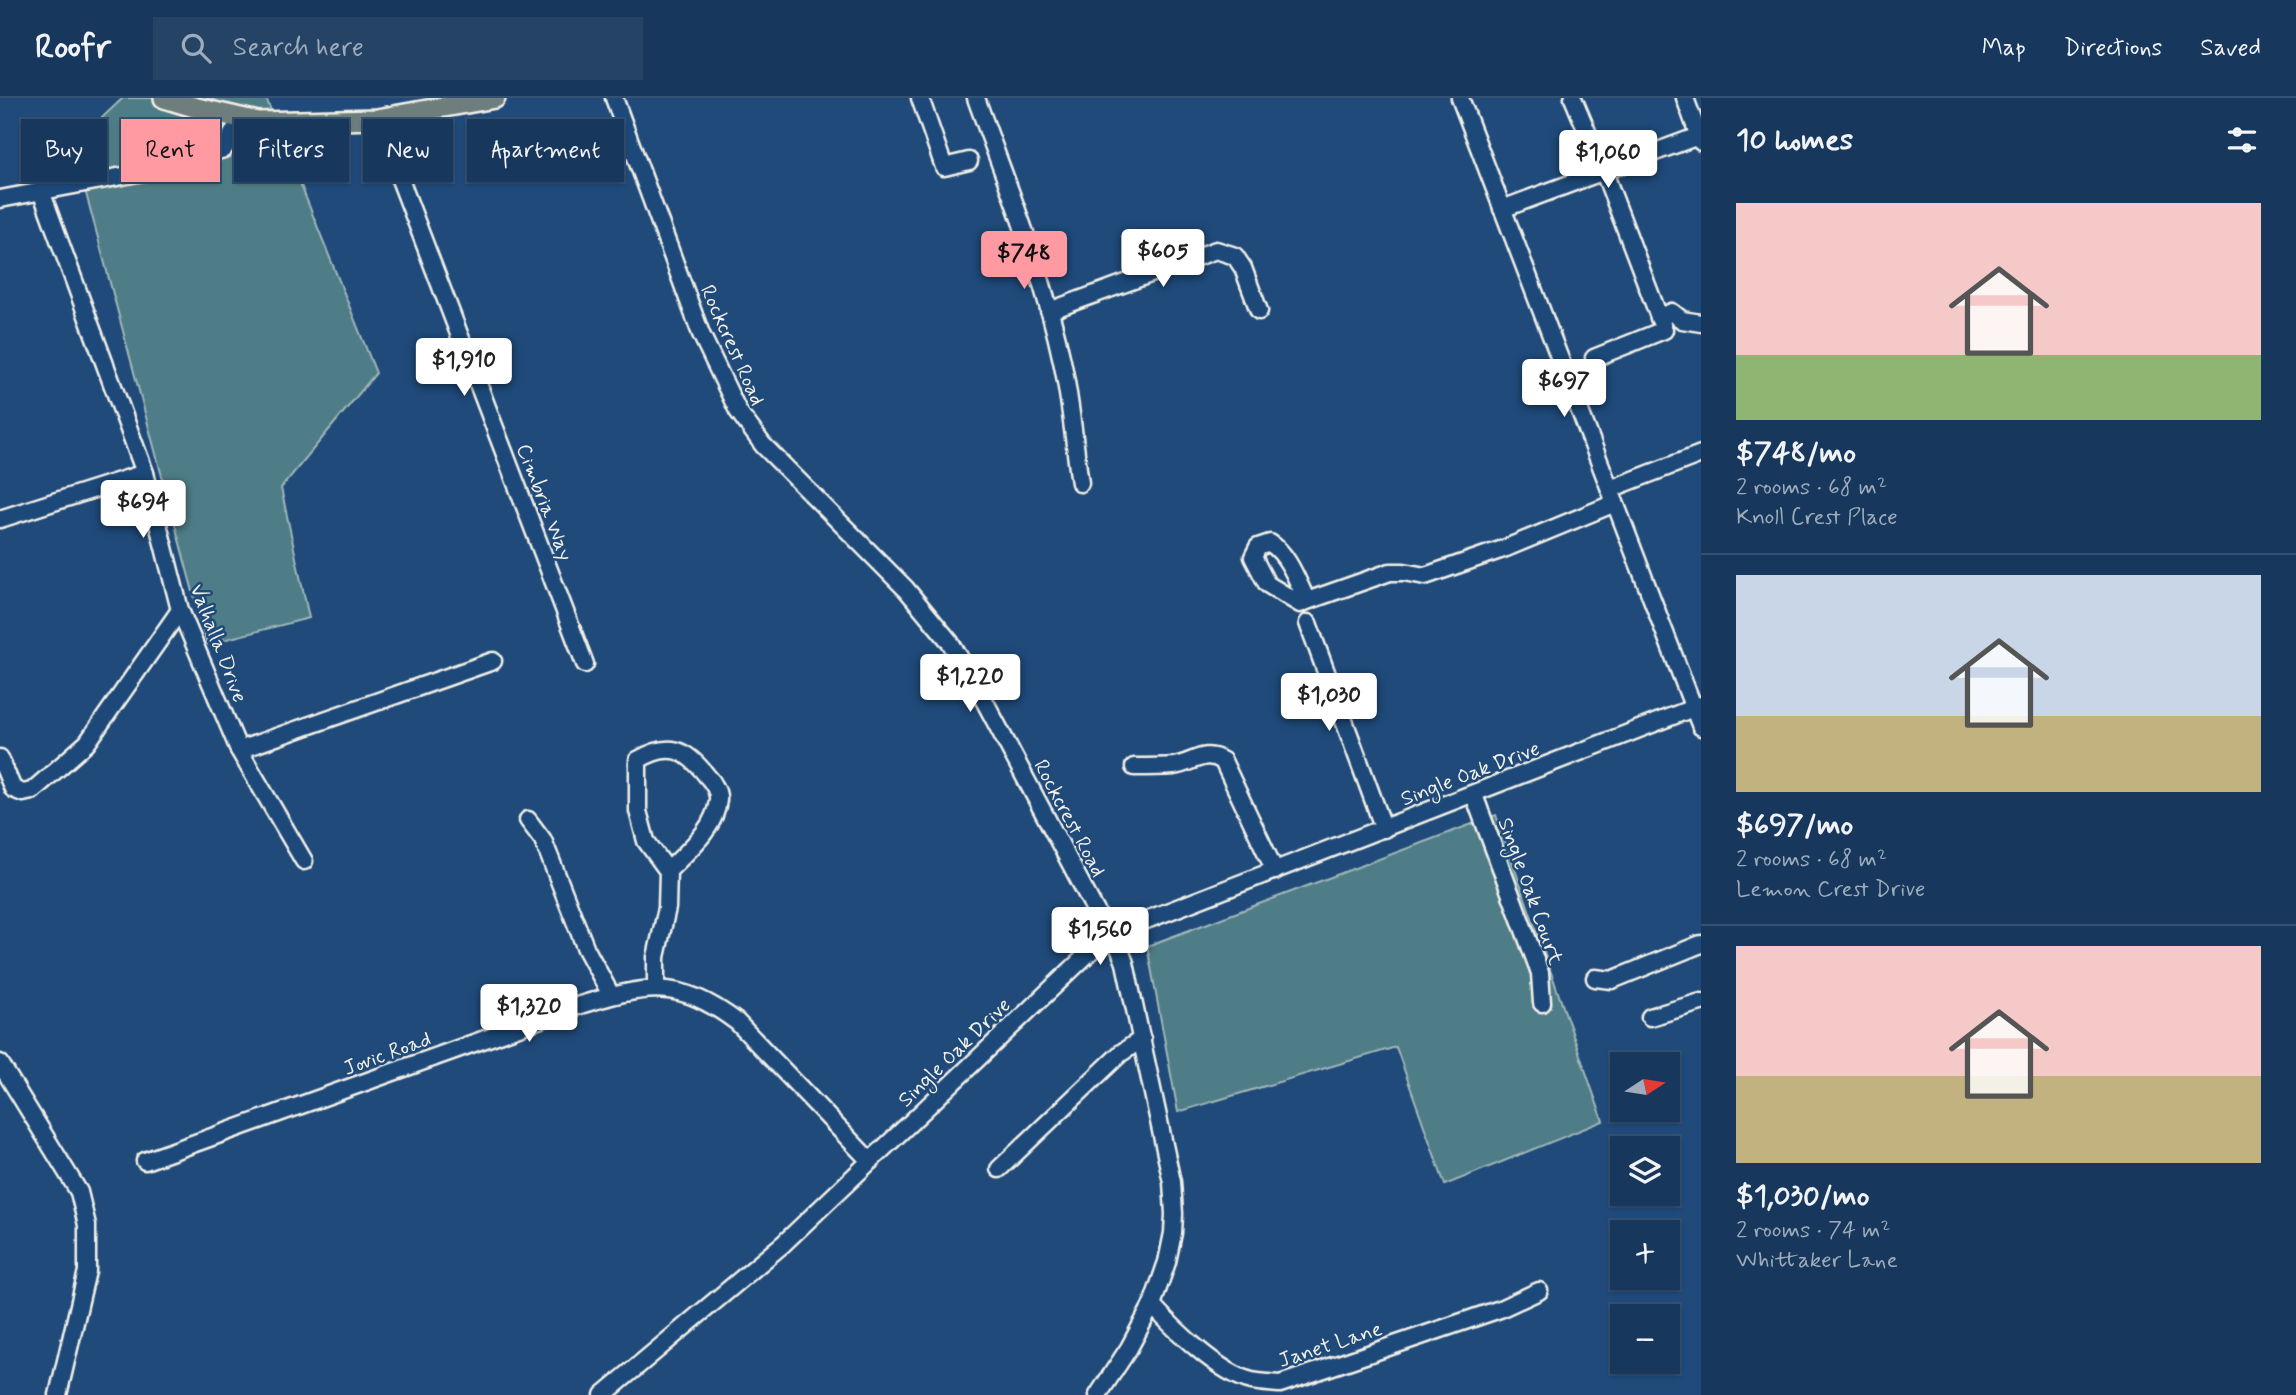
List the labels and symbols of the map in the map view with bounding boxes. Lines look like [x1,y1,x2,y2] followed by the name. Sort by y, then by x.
[1551,130,1665,190] pin: $1,060
[1122,230,1204,289] pin: $605
[983,232,1065,291] pin: $748
[693,281,771,410] street label: Rockcrest Road
[407,338,521,398] pin: $1,910
[1523,360,1605,419] pin: $697
[509,440,579,565] street label: Cimbria Way
[102,480,184,540] pin: $694
[183,580,254,707] street label: Valhalla Drive
[913,654,1027,714] pin: $1,220
[1272,674,1386,733] pin: $1,030
[1397,735,1544,814] street label: Single Oak Drive
[1026,755,1112,882] street label: Rockcrest Road
[1490,814,1570,970] street label: Single Oak Court
[1043,908,1157,967] pin: $1,560
[472,984,586,1044] pin: $1,320
[892,992,1018,1114] street label: Single Oak Drive
[340,1025,435,1083] street label: Jovic Road
[1610,1052,1680,1122] north arrow
[1275,1315,1386,1375] street label: Janet Lane

